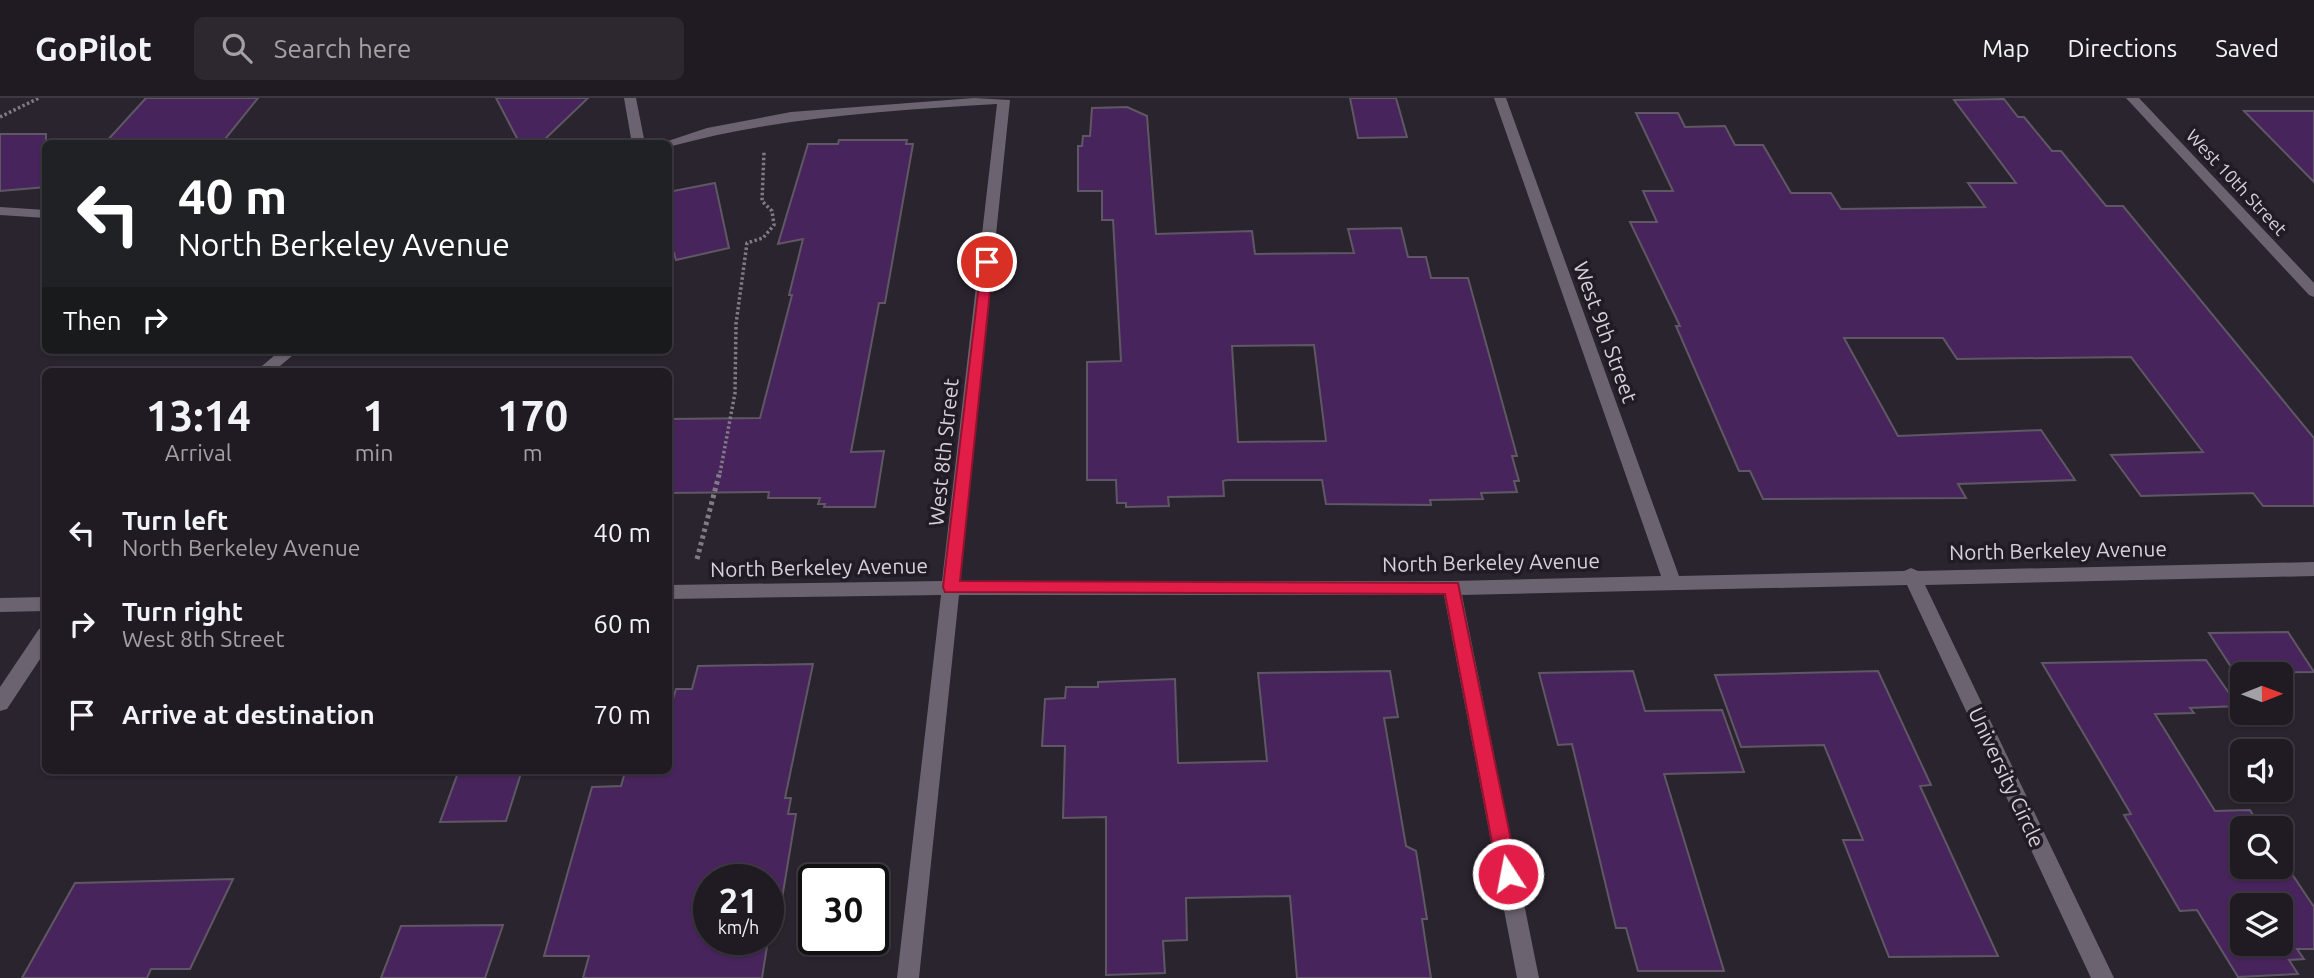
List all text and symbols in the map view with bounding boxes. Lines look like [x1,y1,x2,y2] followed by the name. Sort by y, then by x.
[194,17,684,80] search box
[218,29,256,67] icon: search
[35,30,152,67] text: GoPilot
[274,34,411,63] text: Search here
[1982,35,2029,62] text: Map
[2067,35,2177,62] text: Directions
[2215,35,2279,62] text: Saved
[2183,125,2291,239] street label: West 10th Street
[63,168,154,259] icon: left
[178,168,287,223] text: 40 m
[178,226,510,262] text: North Berkeley Avenue
[957,232,1017,292] pin
[968,243,1006,281] icon: arrive
[1569,258,1643,406] street label: West 9th Street
[136,301,174,339] icon: right
[63,306,122,335] text: Then
[923,377,963,527] street label: West 8th Street
[146,392,251,439] text: 13:14
[362,392,386,439] text: 1
[497,392,568,439] text: 170
[165,440,232,465] text: Arrival
[355,440,393,465] text: min
[523,440,543,465] text: m
[122,506,228,535] text: Turn left
[63,514,101,552] icon: left
[593,518,651,547] text: 40 m
[122,535,361,560] text: North Berkeley Avenue
[1949,536,2167,564] street label: North Berkeley Avenue
[1382,548,1600,576] street label: North Berkeley Avenue
[710,553,928,581] street label: North Berkeley Avenue
[122,597,243,626] text: Turn right
[63,605,101,643] icon: right
[593,609,651,638] text: 60 m
[122,626,285,651] text: West 8th Street
[2230,662,2292,724] north arrow
[2230,662,2293,956] map controls
[63,696,101,734] icon: arrive
[122,700,375,729] text: Arrive at destination
[593,700,651,729] text: 70 m
[1964,703,2050,851] street label: University Circle
[2230,739,2293,802] button: sound
[2230,816,2293,879] button: search
[1471,837,1545,911] position arrow
[798,864,889,955] speed limit sign: 30
[719,880,758,920] text: 21
[2230,893,2293,956] button: layers
[718,917,759,937] text: km/h

